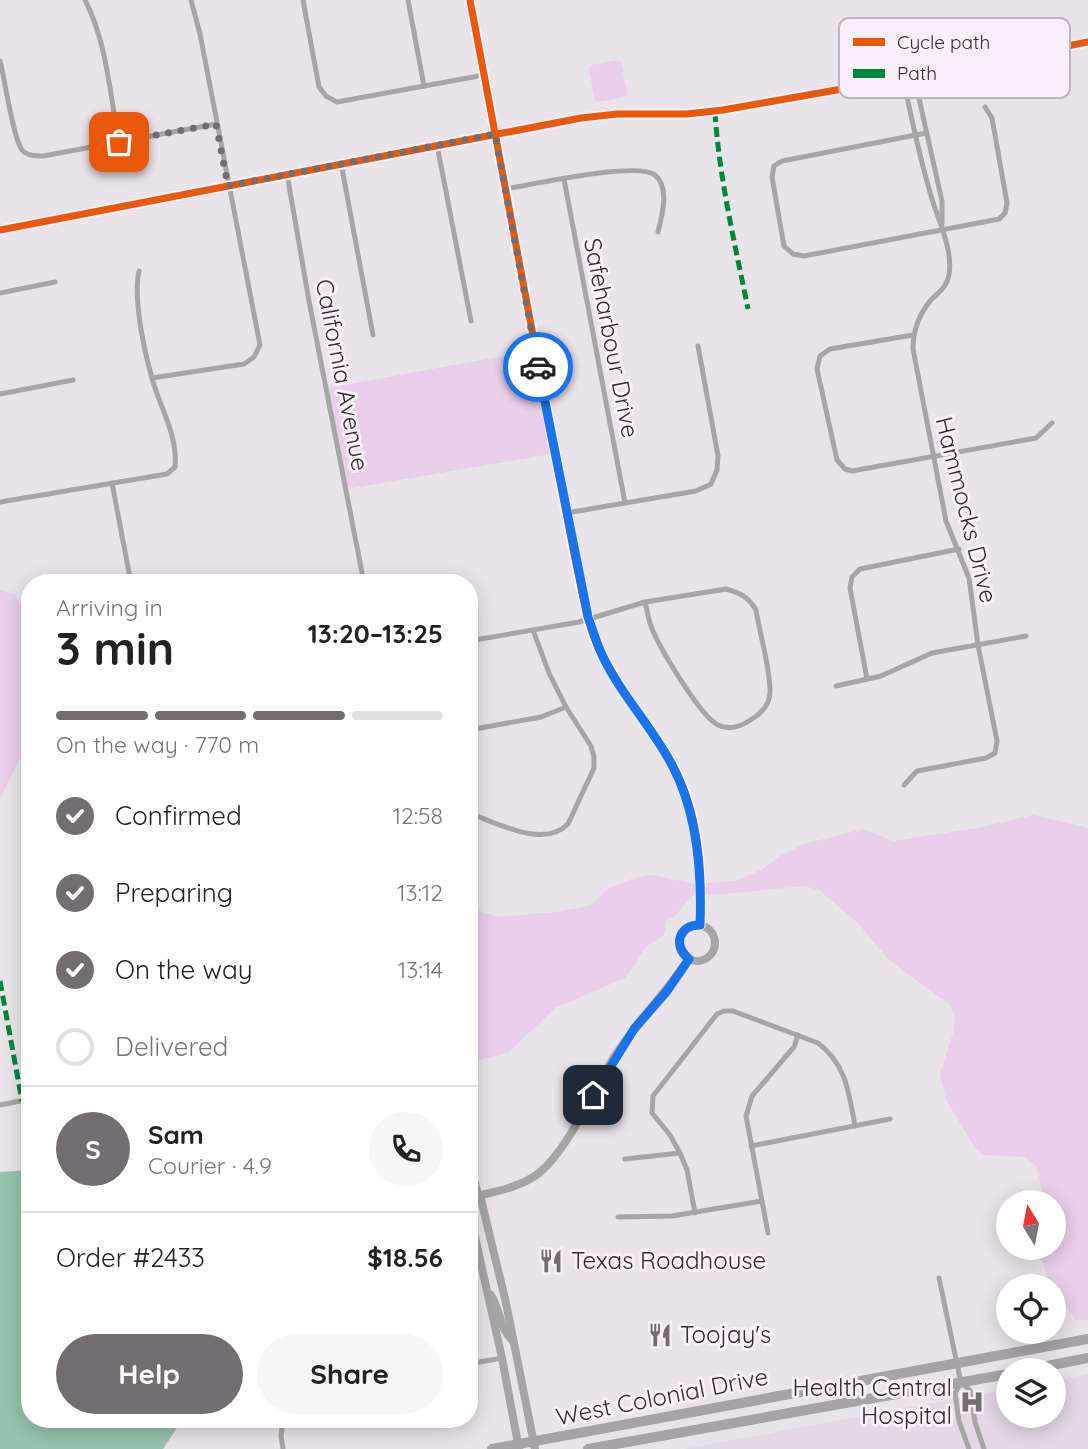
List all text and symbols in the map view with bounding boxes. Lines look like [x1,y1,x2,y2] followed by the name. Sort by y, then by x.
[839,18,1070,98] legend
[897,30,990,54] text: Cycle path
[897,61,937,85] text: Path
[89,112,149,172] pin
[100,123,138,161] icon: bag
[578,235,646,440] street label: Safeharbour Drive
[310,276,376,473] street label: California Avenue
[503,332,573,402] courier
[519,348,557,386] icon: car
[929,414,1005,606] street label: Hammocks Drive
[56,593,163,622] text: Arriving in
[308,617,443,650] text: 13:20–13:25
[56,619,174,677] text: 3 min
[56,730,259,759] text: On the way · 770 m
[56,797,94,835] icon: check
[115,799,242,832] text: Confirmed
[392,801,443,830] text: 12:58
[56,874,94,912] icon: check
[115,876,233,909] text: Preparing
[397,878,443,907] text: 13:12
[56,951,94,989] icon: check
[115,953,253,986] text: On the way
[398,955,443,984] text: 13:14
[115,1030,228,1063] text: Delivered
[563,1065,623,1125] pin
[574,1076,612,1114] icon: home
[369,1112,443,1186] button: phone
[148,1118,204,1151] text: Sam
[85,1133,101,1166] text: S
[148,1151,272,1180] text: Courier · 4.9
[996,1190,1066,1260] north arrow
[996,1190,1066,1428] map controls
[56,1241,205,1274] text: Order #2433
[367,1241,443,1274] text: $18.56
[571,1245,766,1275] place label: Texas Roadhouse
[537,1247,565,1275] restaurant icon: Texas Roadhouse
[996,1274,1066,1344] button: locate
[680,1319,771,1349] place label: Toojay's
[646,1321,674,1349] restaurant icon: Toojay's
[56,1334,243,1414] button: Help
[257,1334,443,1414] button: Share
[996,1358,1066,1428] button: layers
[553,1361,771,1431] street label: West Colonial Drive
[792,1372,952,1430] place label: Health Central Hospital
[958,1388,986,1416] hospital icon: Health Central Hospital

